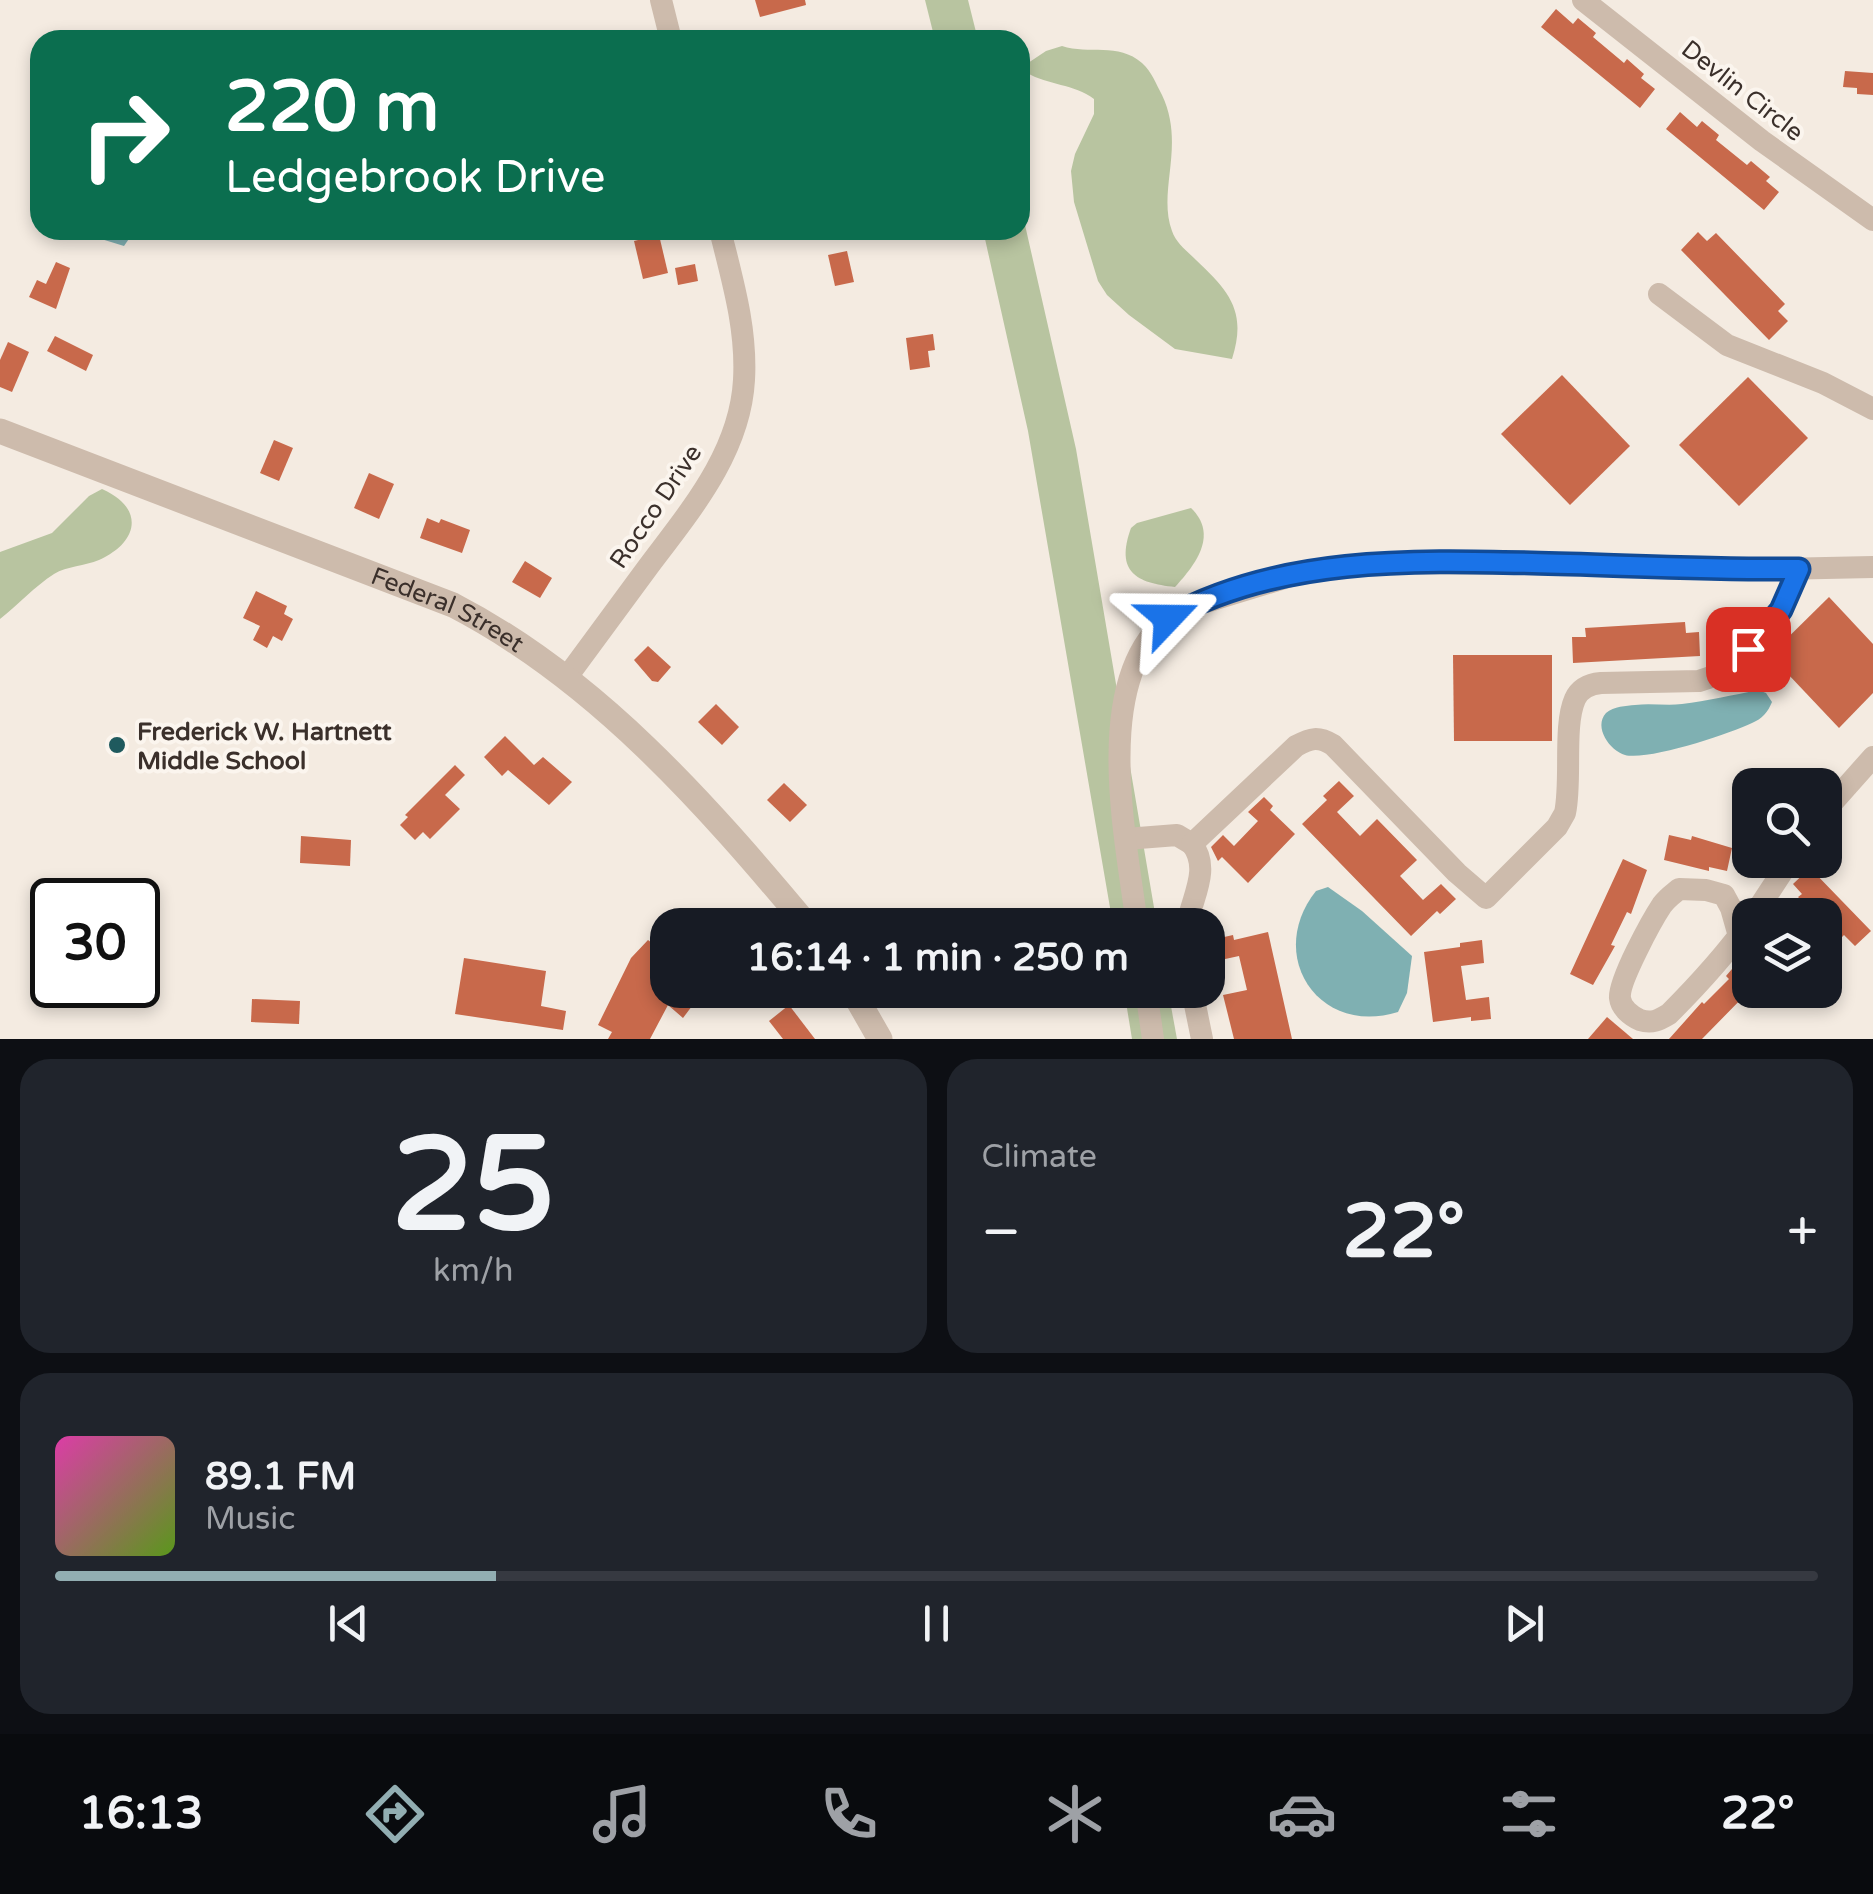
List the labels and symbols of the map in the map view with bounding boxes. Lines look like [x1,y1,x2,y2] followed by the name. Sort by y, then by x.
[1676,34,1809,148] street label: Devlin Circle
[603,439,708,574] street label: Rocco Drive
[367,561,530,659] street label: Federal Street
[1116,566,1220,670] position arrow
[1706,607,1791,692] pin
[137,717,392,776] place label: Frederick W. Hartnett Middle School
[106,734,128,756] marker: Frederick W. Hartnett Middle School
[30,878,160,1008] speed limit sign: 30

